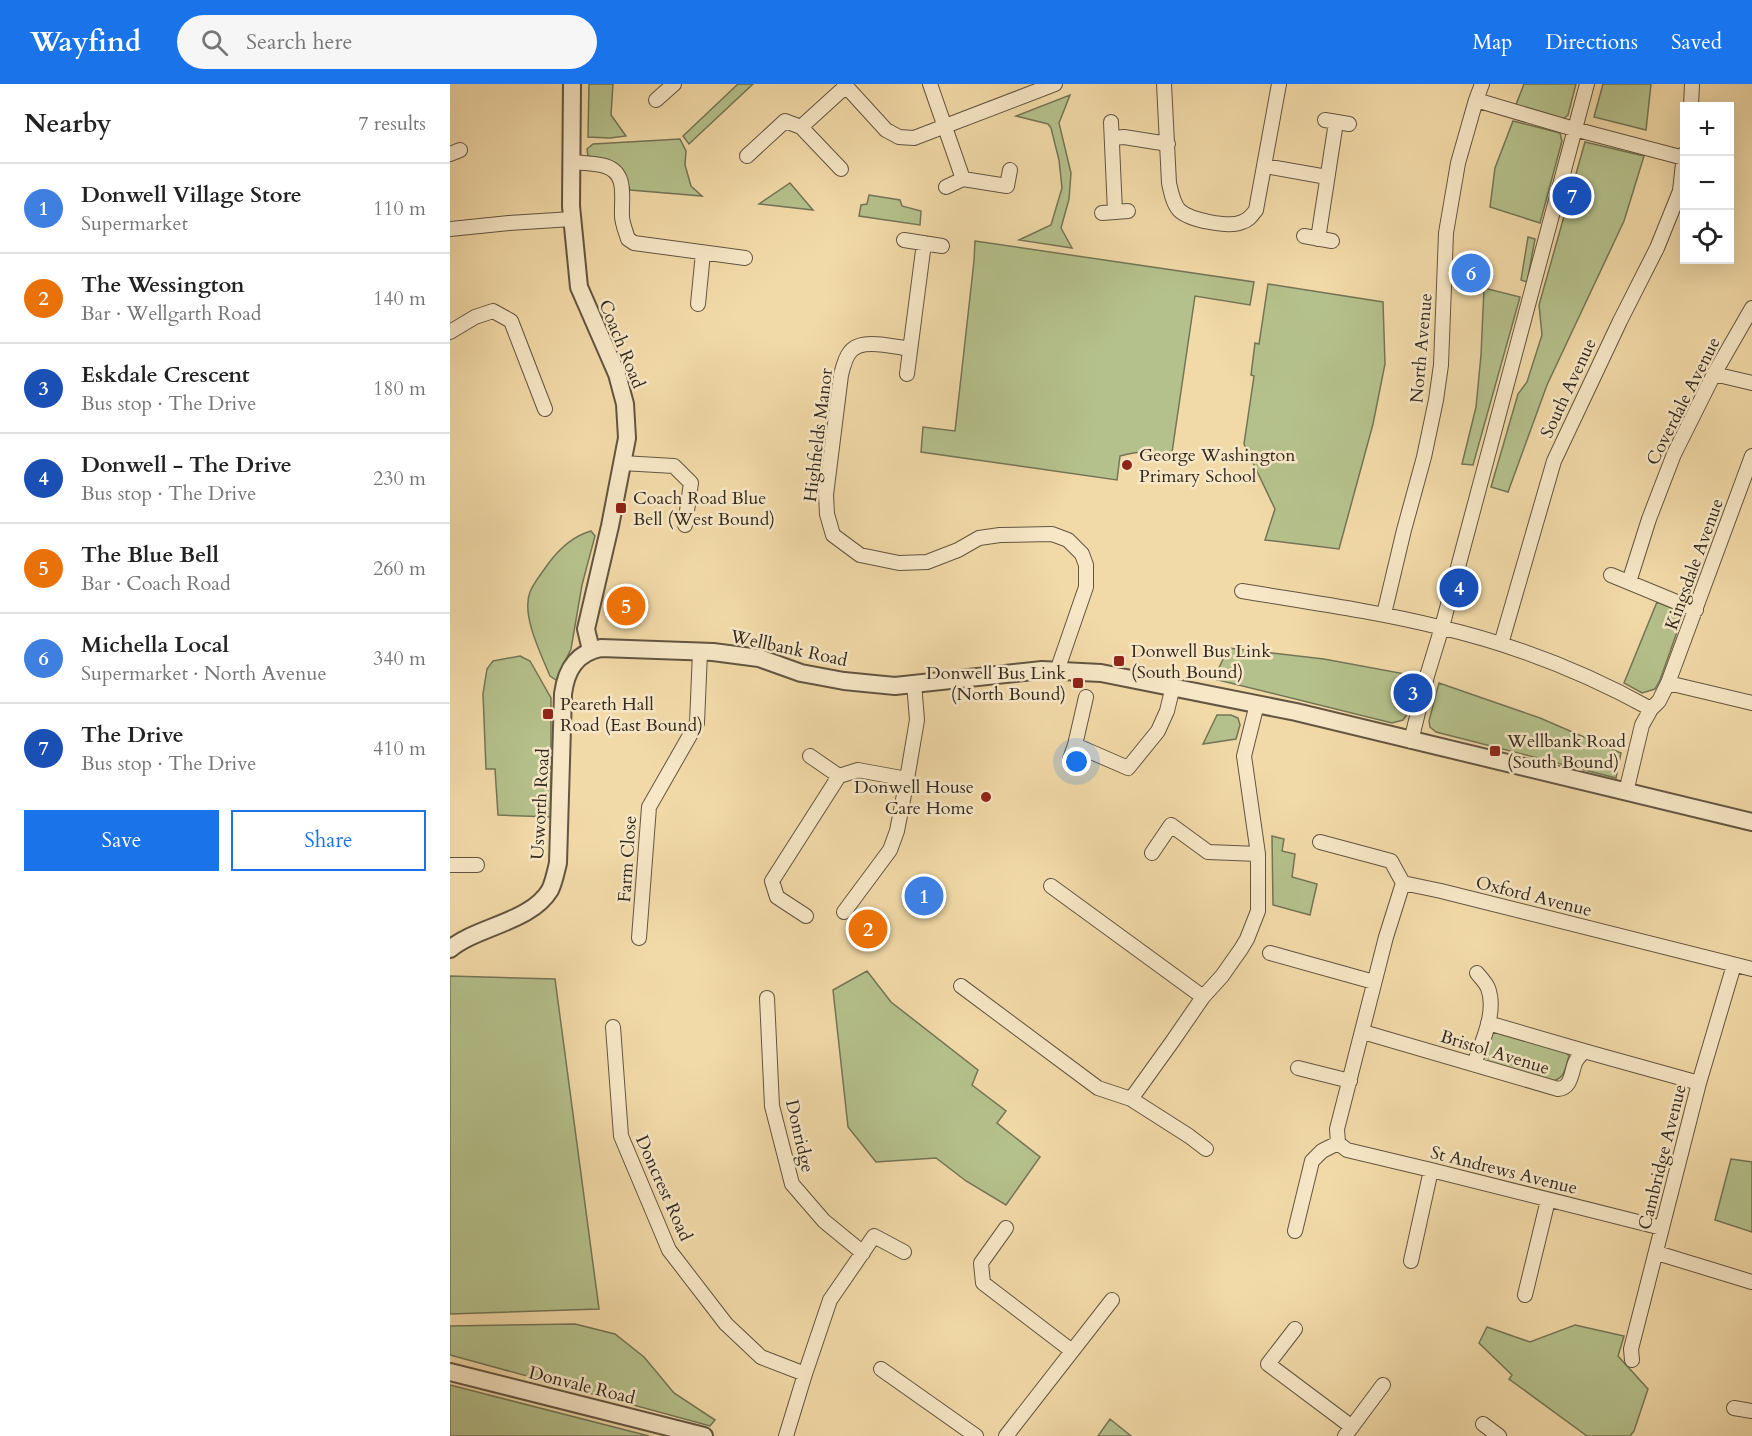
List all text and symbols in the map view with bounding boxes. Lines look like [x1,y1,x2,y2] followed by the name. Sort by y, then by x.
[177,15,597,69] search box
[30,23,141,61] text: Wayfind
[198,26,231,59] icon: search
[246,27,353,57] text: Search here
[1472,28,1512,57] text: Map
[1545,28,1638,57] text: Directions
[1671,28,1722,57] text: Saved
[1680,102,1734,264] map controls
[1680,102,1734,156] button: +
[24,106,112,141] text: Nearby
[358,110,426,137] text: 7 results
[1680,156,1734,210] button: −
[1552,174,1592,218] pin: 7
[81,180,302,210] text: Donwell Village Store
[38,195,49,222] text: 1
[373,195,426,222] text: 110 m
[81,210,188,237] text: Supermarket
[1680,210,1734,264] button: locate
[1452,250,1490,296] pin: 6
[81,270,245,300] text: The Wessington
[38,285,49,312] text: 2
[373,285,426,312] text: 140 m
[1404,292,1439,404] street label: North Avenue
[592,296,651,393] street label: Coach Road
[81,300,261,327] text: Bar · Wellgarth Road
[1640,333,1727,470] street label: Coverdale Avenue
[1534,334,1602,442] street label: South Avenue
[81,360,249,390] text: Eskdale Crescent
[798,366,839,503] street label: Highfields Manor
[38,375,49,402] text: 3
[373,375,426,402] text: 180 m
[81,390,256,417] text: Bus stop · The Drive
[1139,443,1296,489] place label: George Washington Primary School
[81,450,292,480] text: Donwell - The Drive
[1120,458,1134,472] marker: George Washington Primary School
[38,465,49,492] text: 4
[373,465,426,492] text: 230 m
[81,480,256,507] text: Bus stop · The Drive
[633,486,775,532] place label: Coach Road Blue Bell (West Bound)
[1659,495,1730,633] street label: Kingsdale Avenue
[614,501,628,515] marker: Coach Road Blue Bell (West Bound)
[81,540,219,570] text: The Blue Bell
[38,555,49,582] text: 5
[373,555,426,582] text: 260 m
[1440,566,1478,610] pin: 4
[81,570,231,597] text: Bar · Coach Road
[606,584,645,628] pin: 5
[727,624,850,673] street label: Wellbank Road
[81,630,229,660] text: Michella Local
[1131,639,1271,685] place label: Donwell Bus Link (South Bound)
[38,645,49,672] text: 6
[373,645,426,672] text: 340 m
[1112,654,1126,668] marker: Donwell Bus Link (South Bound)
[81,660,326,687] text: Supermarket · North Avenue
[926,661,1066,707] place label: Donwell Bus Link (North Bound)
[1394,670,1432,716] pin: 3
[1071,676,1085,690] marker: Donwell Bus Link (North Bound)
[560,692,703,738] place label: Peareth Hall Road (East Bound)
[541,707,555,721] marker: Peareth Hall Road (East Bound)
[81,720,184,750] text: The Drive
[1506,729,1626,775] place label: Wellbank Road (South Bound)
[38,735,49,762] text: 7
[373,735,426,762] text: 410 m
[1488,744,1502,758] marker: Wellbank Road (South Bound)
[525,747,556,860] street label: Usworth Road
[1062,747,1091,776] your location
[81,750,256,777] text: Bus stop · The Drive
[854,775,974,821] place label: Donwell House Care Home
[979,790,993,804] marker: Donwell House Care Home
[24,810,219,871] button: Save
[231,810,426,871] button: Share
[612,815,643,903] street label: Farm Close
[1473,870,1595,923] street label: Oxford Avenue
[904,874,944,918] pin: 1
[848,906,888,952] pin: 2
[1437,1024,1553,1081] street label: Bristol Avenue
[1632,1082,1693,1232] street label: Cambridge Avenue
[779,1097,820,1175] street label: Donridge
[629,1131,698,1246] street label: Doncrest Road
[1428,1140,1580,1201] street label: St Andrews Avenue
[526,1360,638,1411] street label: Donvale Road

